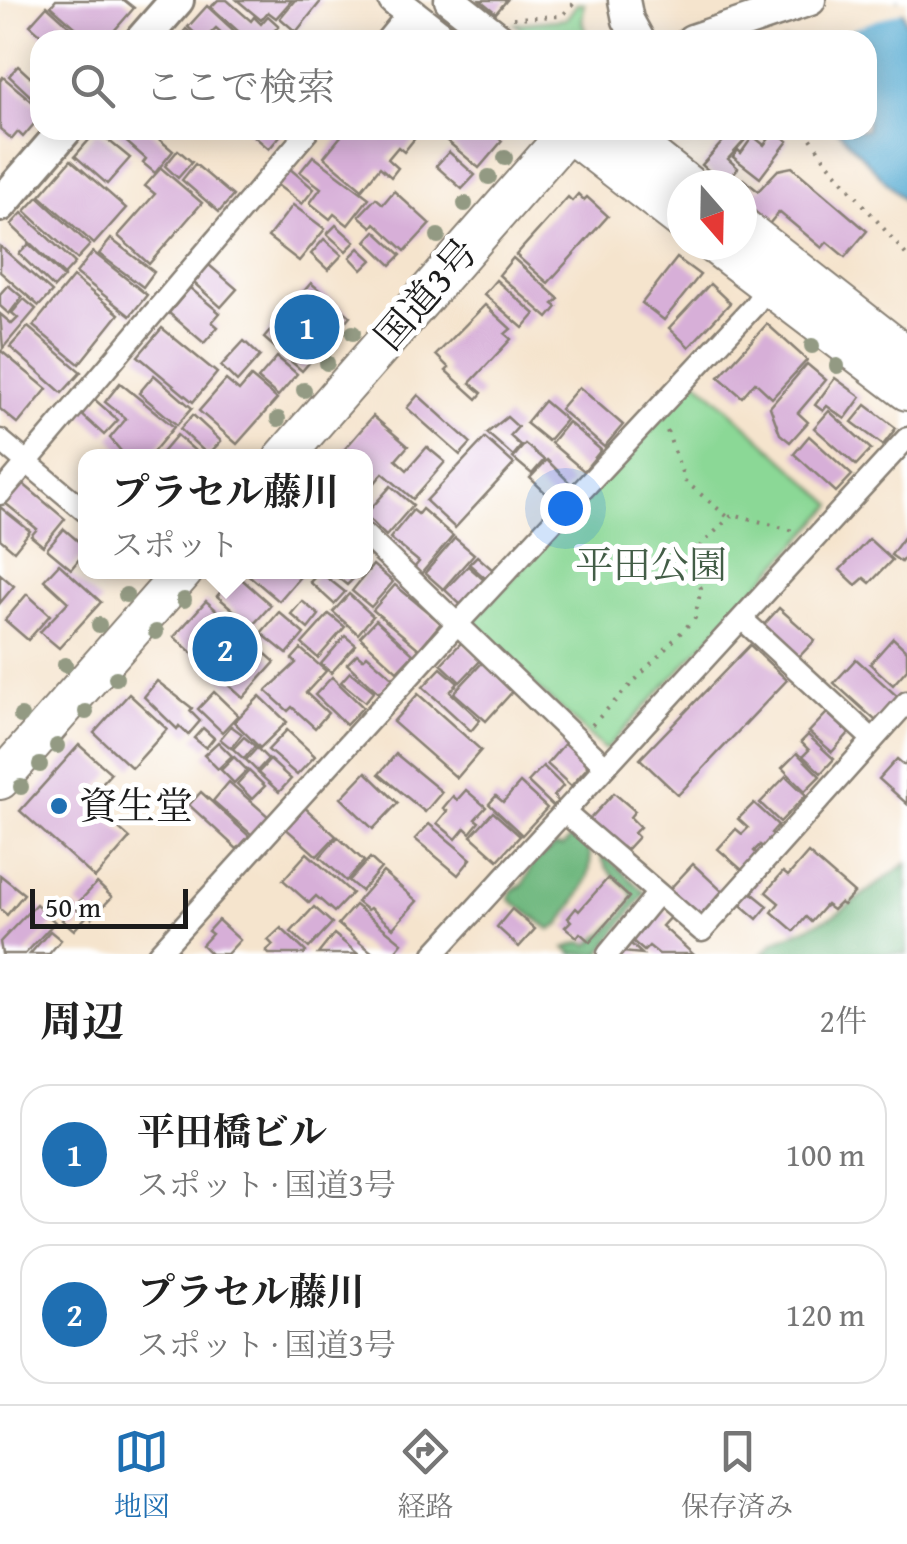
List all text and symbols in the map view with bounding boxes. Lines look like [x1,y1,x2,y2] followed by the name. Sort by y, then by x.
[30,30,877,140] search box
[65,58,120,113] icon: search
[145,58,335,114] text: ここで検索
[667,170,757,260] north arrow
[361,225,490,362] street label: 国道3号
[274,290,340,364] pin: 1
[78,449,373,579] popup
[111,463,340,519] text: プラセル藤川
[540,483,591,534] your location
[111,521,240,568] text: スポット
[575,536,727,592] park label: 平田公園
[192,612,258,686] pin: 2
[79,777,193,833] place label: 資生堂
[48,795,70,817] marker: 資生堂
[30,884,188,928] scale bar
[45,886,101,927] text: 50 m
[40,990,124,1051] text: 周辺
[820,997,867,1044] text: 2件
[137,1103,327,1159] text: 平田橋ビル
[66,1131,83,1178] text: 1
[786,1131,865,1178] text: 100 m
[137,1161,396,1208] text: スポット · 国道3号
[137,1263,365,1319] text: プラセル藤川
[66,1291,83,1338] text: 2
[786,1291,865,1338] text: 120 m
[137,1321,396,1368] text: スポット · 国道3号
[114,1424,170,1526] tab: 地図
[397,1424,453,1526] tab: 経路
[681,1424,793,1526] tab: 保存済み

